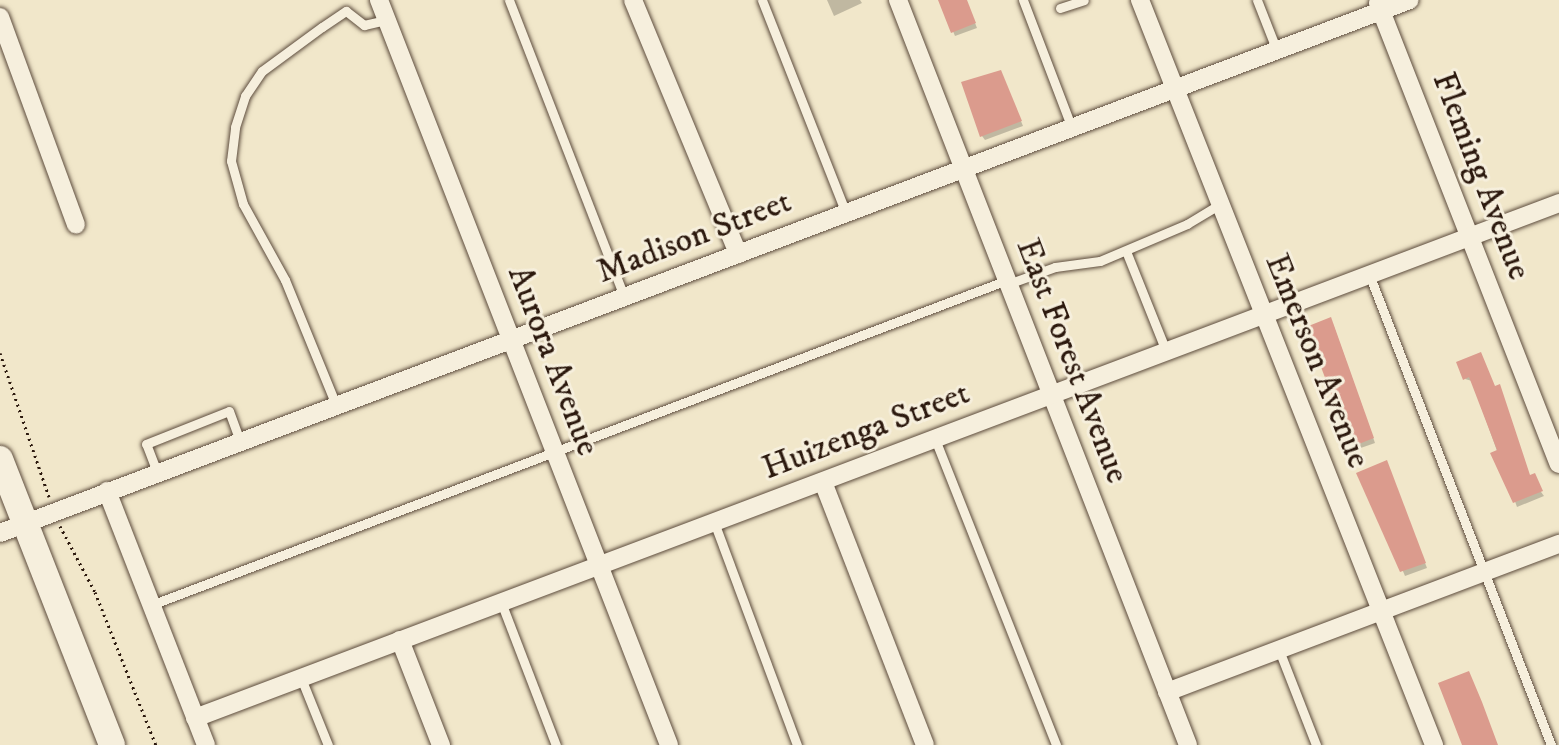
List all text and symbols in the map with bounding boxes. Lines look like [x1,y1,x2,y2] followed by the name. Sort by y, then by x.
[1423,66,1539,286] street label: Fleming Avenue
[591,181,797,293] street label: Madison Street
[1007,233,1137,489] street label: East Forest Avenue
[1256,248,1378,474] street label: Emerson Avenue
[498,261,608,461] street label: Aurora Avenue
[757,373,975,489] street label: Huizenga Street

